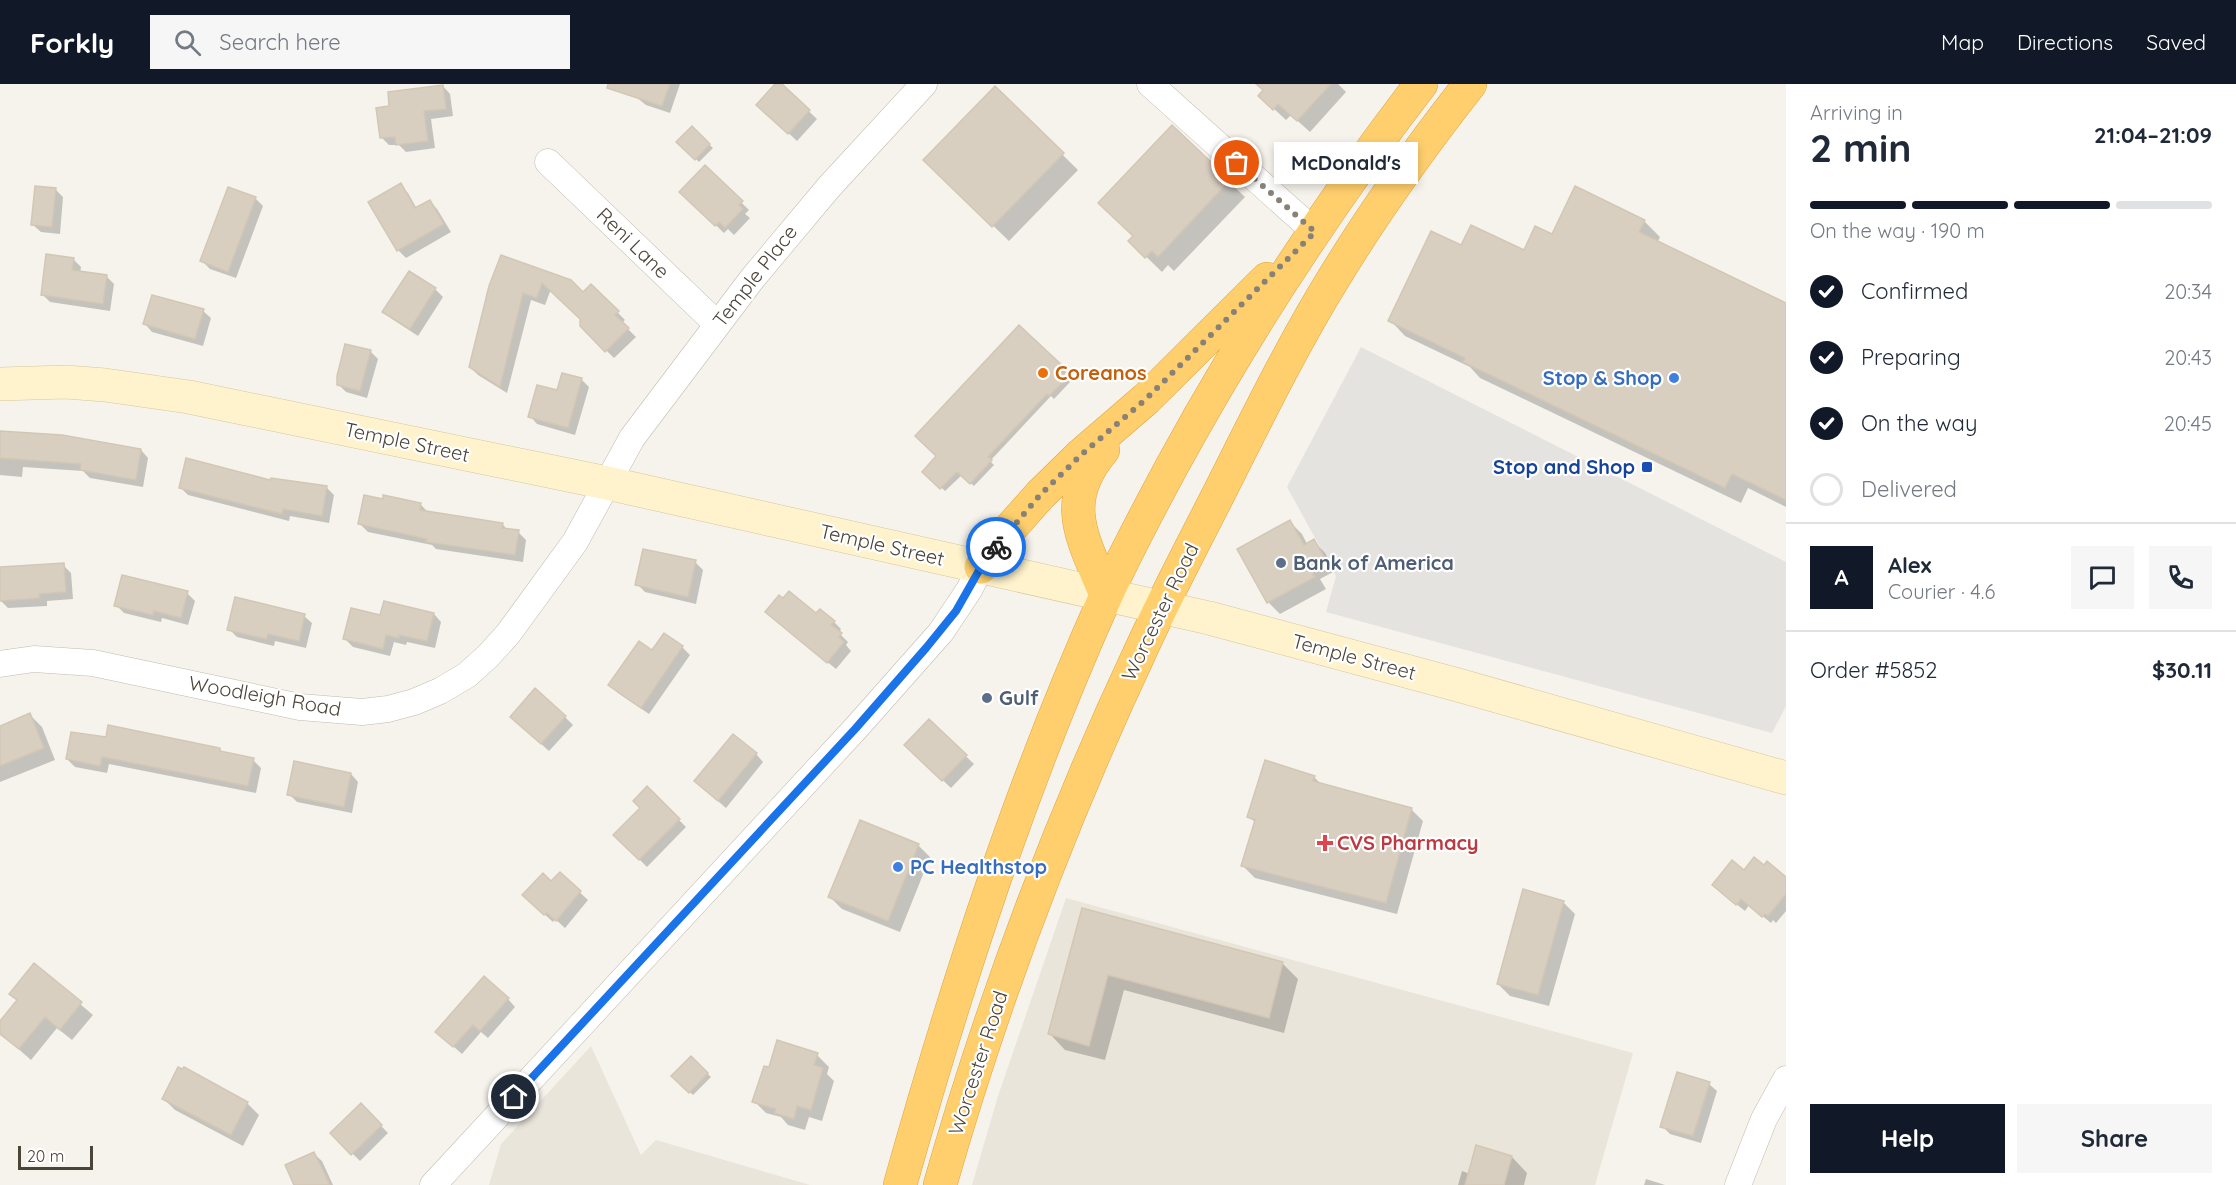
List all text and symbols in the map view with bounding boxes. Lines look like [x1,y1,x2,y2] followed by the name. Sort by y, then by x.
[150,15,570,69] search box
[30,25,114,60] text: Forkly
[171,26,204,59] icon: search
[219,28,341,56] text: Search here
[1941,29,1984,55] text: Map
[2017,29,2113,55] text: Directions
[2146,29,2206,55] text: Saved
[1810,100,1903,125] text: Arriving in
[2094,121,2212,149] text: 21:04–21:09
[1810,123,1912,172] text: 2 min
[1211,137,1262,188] pin
[1273,142,1417,184] callout: McDonald's
[1220,146,1253,179] icon: bag
[1291,150,1401,175] text: McDonald's
[592,202,675,283] street label: Reni Lane
[1810,218,1985,243] text: On the way · 190 m
[707,220,802,332] street label: Temple Place
[1810,275,1843,308] icon: check
[1861,277,1968,305] text: Confirmed
[2164,279,2212,304] text: 20:34
[1810,341,1843,374] icon: check
[1861,343,1961,371] text: Preparing
[2164,345,2212,370] text: 20:43
[1055,360,1147,385] place label: Coreanos
[1543,365,1662,390] place label: Stop & Shop
[1036,366,1050,380] marker: Coreanos
[1667,371,1681,385] marker: Stop & Shop
[1810,407,1843,440] icon: check
[1861,409,1977,437] text: On the way
[2164,411,2212,436] text: 20:45
[342,416,472,467] street label: Temple Street
[1493,454,1635,479] place label: Stop and Shop
[1640,460,1654,474] marker: Stop and Shop
[1861,475,1957,503] text: Delivered
[966,517,1026,577] courier
[817,518,947,571] street label: Temple Street
[980,531,1013,564] icon: bike
[1115,539,1204,685] street label: Worcester Road
[2071,546,2134,609] button: chat
[2149,546,2212,609] button: phone
[1293,550,1454,575] place label: Bank of America
[1888,551,1931,579] text: Alex
[1274,556,1288,570] marker: Bank of America
[1834,563,1849,591] text: A
[1888,579,1995,604] text: Courier · 4.6
[1289,628,1419,685] street label: Temple Street
[1810,656,1938,684] text: Order #5852
[2152,656,2212,684] text: $30.11
[187,670,343,721] street label: Woodleigh Road
[999,685,1039,710] place label: Gulf
[980,691,994,705] marker: Gulf
[1337,830,1479,855] place label: CVS Pharmacy
[1318,836,1332,850] marker: CVS Pharmacy
[910,854,1047,879] place label: PC Healthstop
[891,860,905,874] marker: PC Healthstop
[942,988,1013,1138] street label: Worcester Road
[488,1071,539,1122] pin
[497,1080,530,1113] icon: home
[1810,1104,2005,1173] button: Help
[2017,1104,2212,1173] button: Share
[18,1143,93,1170] scale bar
[27,1146,64,1166] text: 20 m

